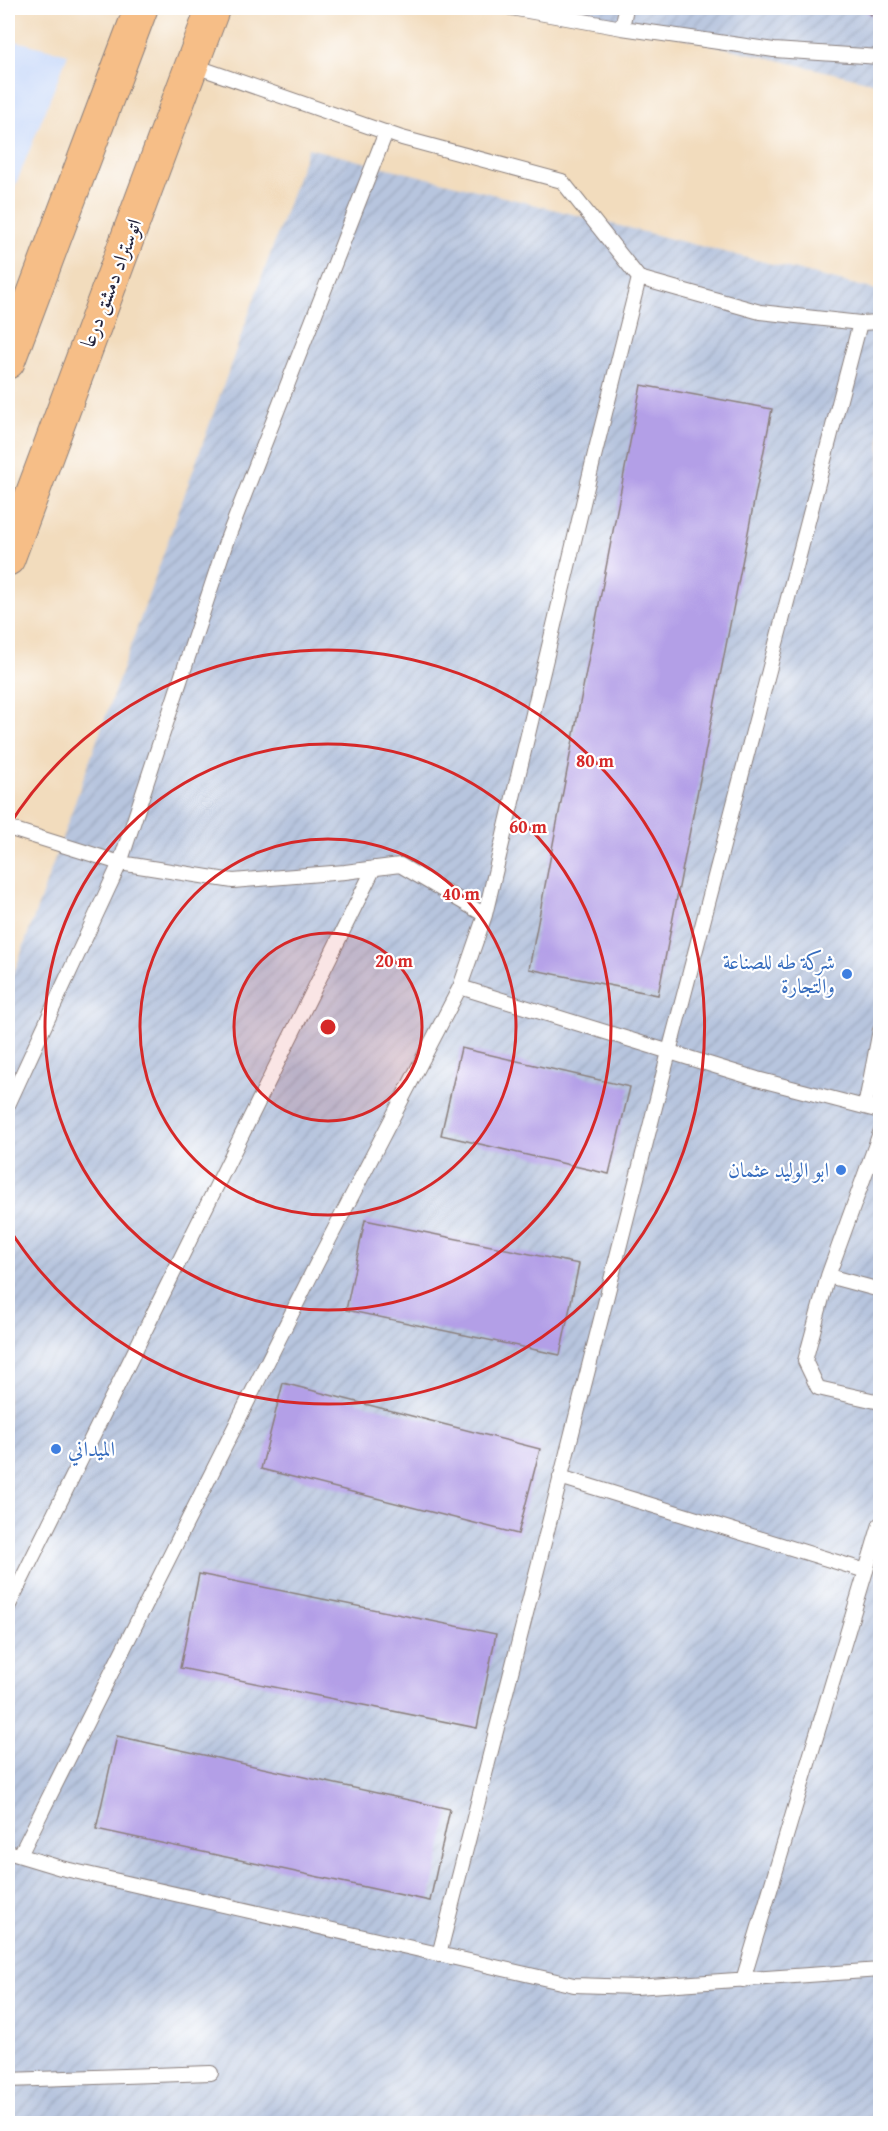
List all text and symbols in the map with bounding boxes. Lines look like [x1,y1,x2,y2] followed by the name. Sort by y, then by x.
[72,214,149,352] street label: اتوستراد دمشق درعا
[576,747,615,774] text: 80 m
[509,813,548,840] text: 60 m
[442,880,481,907] text: 40 m
[723,946,835,1001] place label: شركة طه للصناعة والتجارة
[375,947,414,974] text: 20 m
[840,967,854,981] marker: شركة طه للصناعة والتجارة
[318,1017,338,1037] centre of rings
[728,1154,829,1185] place label: ابو الوليد عثمان
[834,1163,848,1177] marker: ابو الوليد عثمان
[68,1433,115,1466] place label: الميداني
[49,1442,63,1456] marker: الميداني

